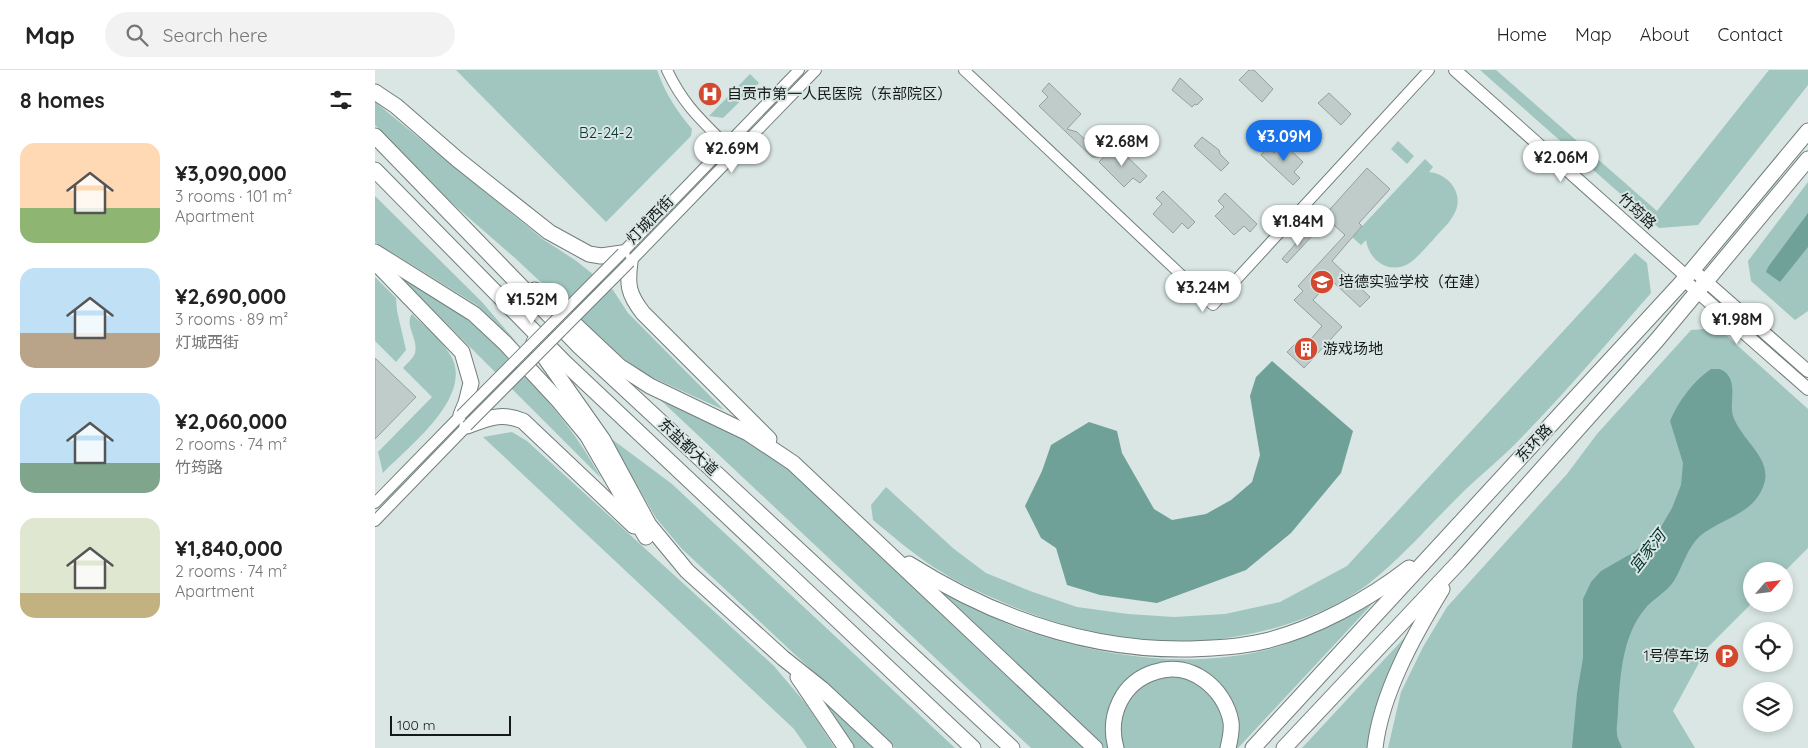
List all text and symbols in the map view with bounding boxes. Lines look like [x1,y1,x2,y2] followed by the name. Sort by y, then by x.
[105,12,455,57] search box
[25,20,75,50] text: Map
[123,21,151,49] icon: search
[163,23,268,47] text: Search here
[1497,23,1547,46] text: Home
[1575,23,1612,46] text: Map
[1640,23,1690,46] text: About
[1718,23,1783,46] text: Contact
[697,81,723,107] hospital icon: 自贡市第一人民医院（东部院区）
[727,84,952,103] place label: 自贡市第一人民医院（东部院区）
[327,86,355,114] icon: filters
[20,87,105,113] text: 8 homes
[1243,119,1325,162] pin: ¥3.09M
[579,123,633,142] park label: B2-24-2
[1081,124,1163,167] pin: ¥2.68M
[1257,126,1311,146] text: ¥3.09M
[1095,131,1149,151] text: ¥2.68M
[691,132,773,174] pin: ¥2.69M
[705,138,759,158] text: ¥2.69M
[1520,140,1602,183] pin: ¥2.06M
[1534,147,1588,167] text: ¥2.06M
[175,160,287,186] text: ¥3,090,000
[60,163,120,223] icon: home
[175,186,292,206] text: 3 rooms · 101 m²
[1614,189,1660,233] street label: 竹筠路
[622,191,677,248] street label: 灯城西街
[1257,204,1339,247] pin: ¥1.84M
[175,206,255,226] text: Apartment
[1272,211,1324,231] text: ¥1.84M
[1309,269,1335,295] school or university icon: 培德实验学校（在建）
[1162,270,1244,313] pin: ¥3.24M
[1339,272,1489,291] place label: 培德实验学校（在建）
[1176,277,1230,297] text: ¥3.24M
[491,282,573,325] pin: ¥1.52M
[175,283,286,309] text: ¥2,690,000
[60,288,120,348] icon: home
[506,289,558,309] text: ¥1.52M
[1696,302,1778,345] pin: ¥1.98M
[175,309,288,329] text: 3 rooms · 89 m²
[1712,309,1762,329] text: ¥1.98M
[175,332,239,352] text: 灯城西街
[1293,336,1319,362] building icon: 游戏场地
[1323,339,1383,358] place label: 游戏场地
[175,408,287,434] text: ¥2,060,000
[60,413,120,473] icon: home
[654,414,722,479] street label: 东盐都大道
[1511,420,1556,466] street label: 东环路
[175,434,287,454] text: 2 rooms · 74 m²
[175,457,223,477] text: 竹筠路
[1624,524,1671,576] water label: 宜家河
[175,535,283,561] text: ¥1,840,000
[60,538,120,598] icon: home
[175,561,287,581] text: 2 rooms · 74 m²
[1743,562,1793,612] north arrow
[1743,562,1793,732] map controls
[175,581,255,601] text: Apartment
[1743,622,1793,672] button: locate
[1714,643,1740,669] parking icon: 1号停车场
[1643,646,1709,665] place label: 1号停车场
[1743,682,1793,732] button: layers
[390,713,511,736] scale bar
[397,716,435,734] text: 100 m

